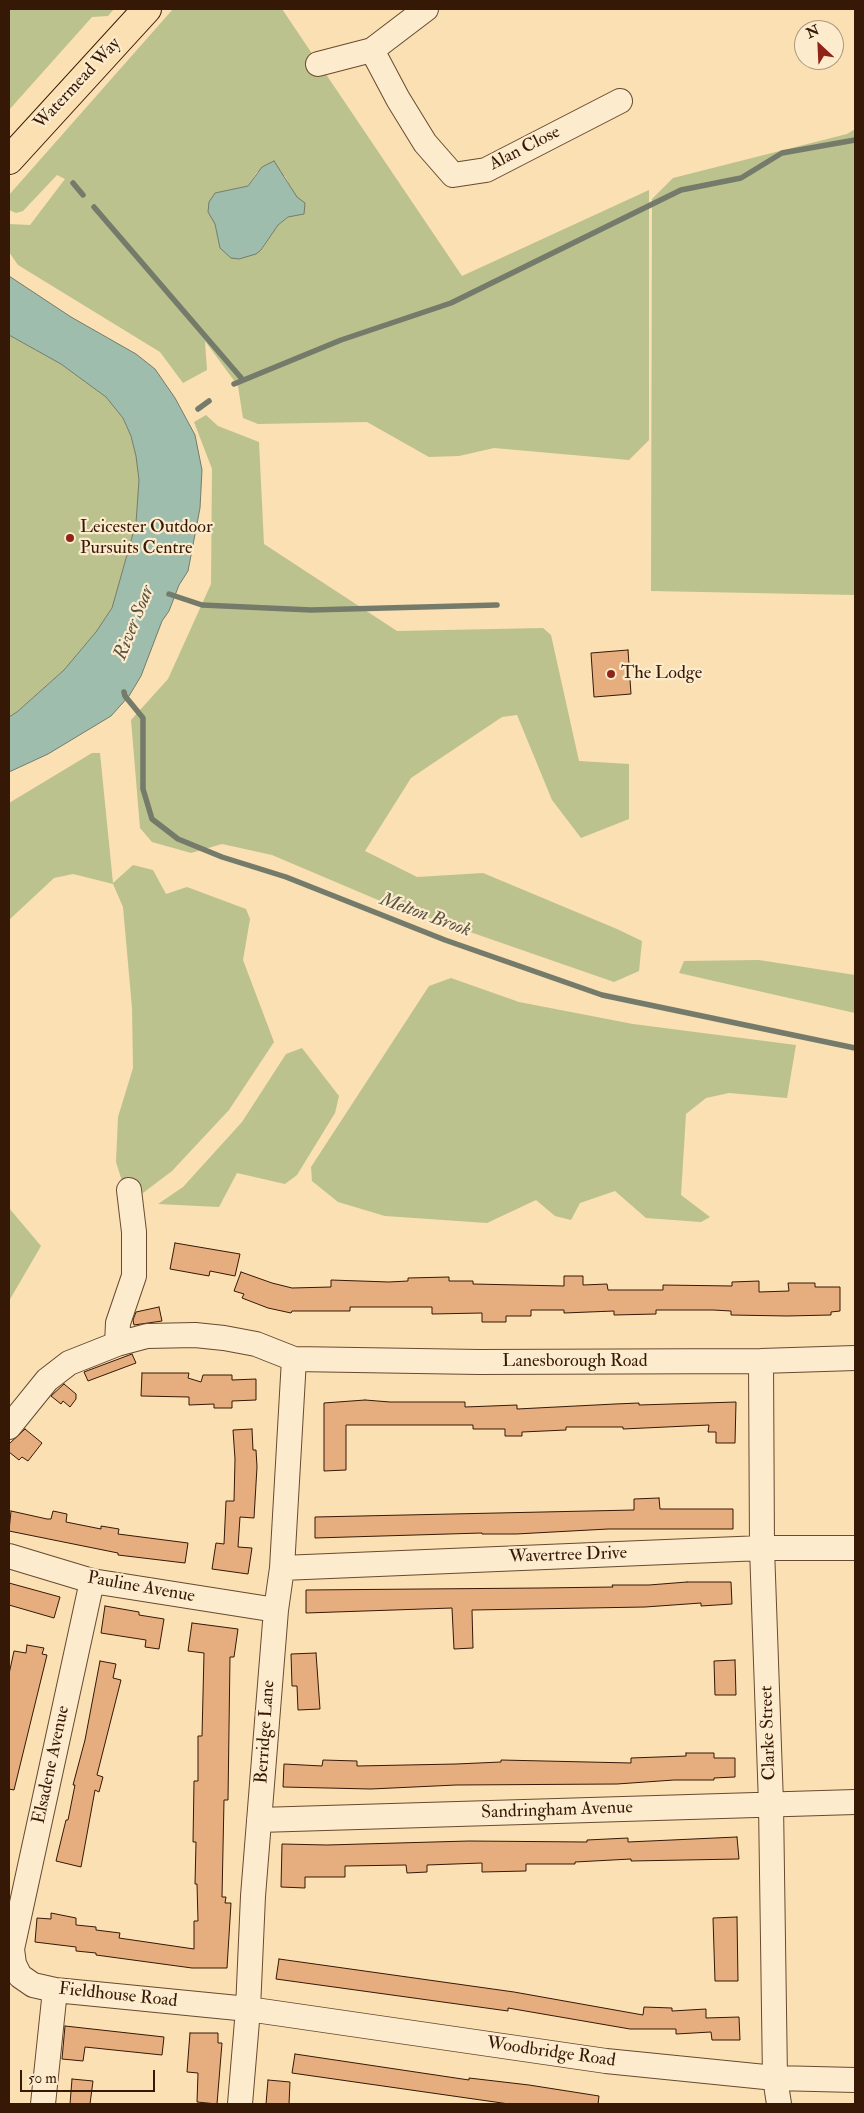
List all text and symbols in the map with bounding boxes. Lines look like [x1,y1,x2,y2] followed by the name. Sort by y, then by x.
[794,20,844,70] north arrow
[804,22,822,42] text: N
[30,34,126,134] street label: Watermead Way
[486,122,564,176] street label: Alan Close
[80,517,213,560] place label: Leicester Outdoor Pursuits Centre
[64,532,76,544] marker: Leicester Outdoor Pursuits Centre
[110,583,160,663] water label: River Soar
[621,663,702,685] place label: The Lodge
[605,668,617,680] marker: The Lodge
[376,889,474,943] water label: Melton Brook
[502,1351,648,1373] street label: Lanesborough Road
[509,1543,627,1569] street label: Wavertree Drive
[85,1568,197,1608] street label: Pauline Avenue
[252,1680,280,1784] street label: Berridge Lane
[757,1685,781,1781] street label: Clarke Street
[29,1704,75,1826] street label: Elsadene Avenue
[481,1798,633,1824] street label: Sandringham Avenue
[58,1979,178,2013] street label: Fieldhouse Road
[485,2033,617,2073] street label: Woodbridge Road
[22,2060,158,2092] scale bar
[28,2069,57,2088] text: 50 m

